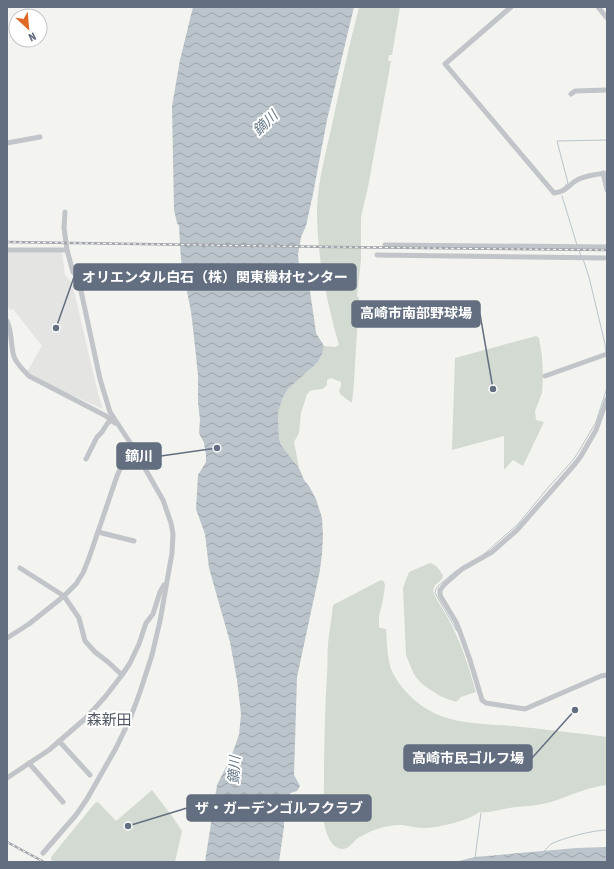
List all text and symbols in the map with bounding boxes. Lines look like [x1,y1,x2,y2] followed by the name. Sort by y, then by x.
[8,8,48,48] north arrow
[27,30,38,44] text: N
[249,106,282,138] water label: 鏑川
[74,264,356,290] callout: オリエンタル白石（株）関東機材センター
[82,269,348,285] text: オリエンタル白石（株）関東機材センター
[352,301,480,327] callout: 高崎市南部野球場
[360,305,472,321] text: 高崎市南部野球場
[117,443,161,469] callout: 鏑川
[125,448,153,464] text: 鏑川
[86,711,132,728] district label: 森新田
[404,745,532,771] callout: 高崎市民ゴルフ場
[412,750,524,766] text: 高崎市民ゴルフ場
[225,754,243,784] water label: 鏑川
[187,795,371,821] callout: ザ・ガーデンゴルフクラブ
[195,800,363,816] text: ザ・ガーデンゴルフクラブ

